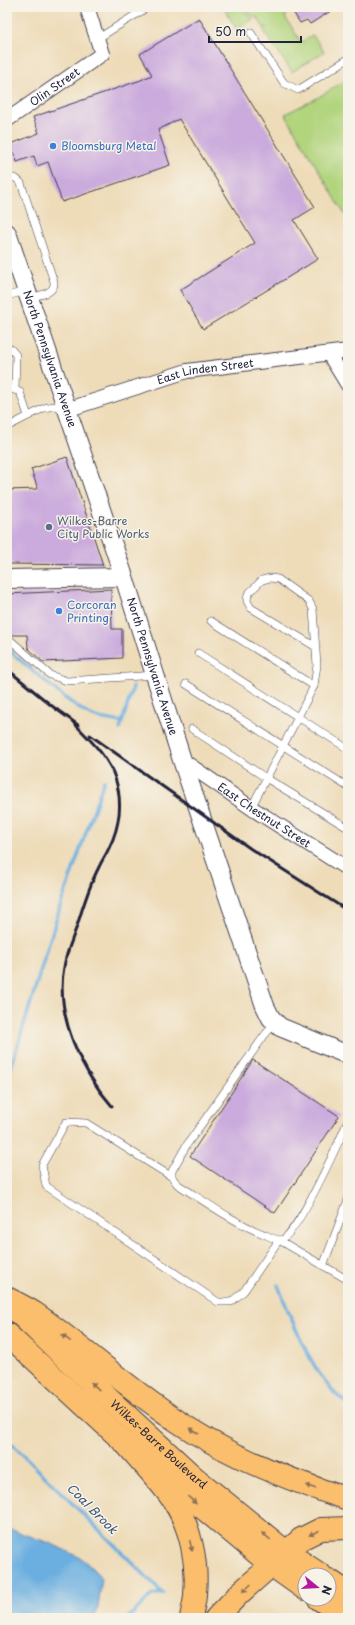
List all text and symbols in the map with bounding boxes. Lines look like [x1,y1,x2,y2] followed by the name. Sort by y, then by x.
[209,18,301,44] scale bar
[215,22,246,40] text: 50 m
[26,63,83,110] street label: Olin Street
[61,137,157,154] place label: Bloomsburg Metal
[48,141,58,151] marker: Bloomsburg Metal
[19,288,82,430] street label: North Pennsylvania Avenue
[154,354,255,388] street label: East Linden Street
[57,512,149,542] place label: Wilkes-Barre City Public Works
[44,522,54,532] marker: Wilkes-Barre City Public Works
[123,595,183,737] street label: North Pennsylvania Avenue
[67,596,117,626] place label: Corcoran Printing
[54,606,64,616] marker: Corcoran Printing
[214,778,315,852] street label: East Chestnut Street
[61,1333,72,1342] one-way arrow
[90,1381,100,1391] one-way arrow
[107,1395,211,1493] street label: Wilkes-Barre Boulevard
[188,1428,200,1435] one-way arrow
[63,1479,123,1538] water label: Coal Brook
[304,1484,316,1490] one-way arrow
[187,1495,198,1504] one-way arrow
[308,1530,320,1536] one-way arrow
[261,1532,272,1541] one-way arrow
[189,1540,195,1553] one-way arrow
[297,1567,337,1607] north arrow
[241,1583,252,1592] one-way arrow
[317,1583,336,1597] text: N

